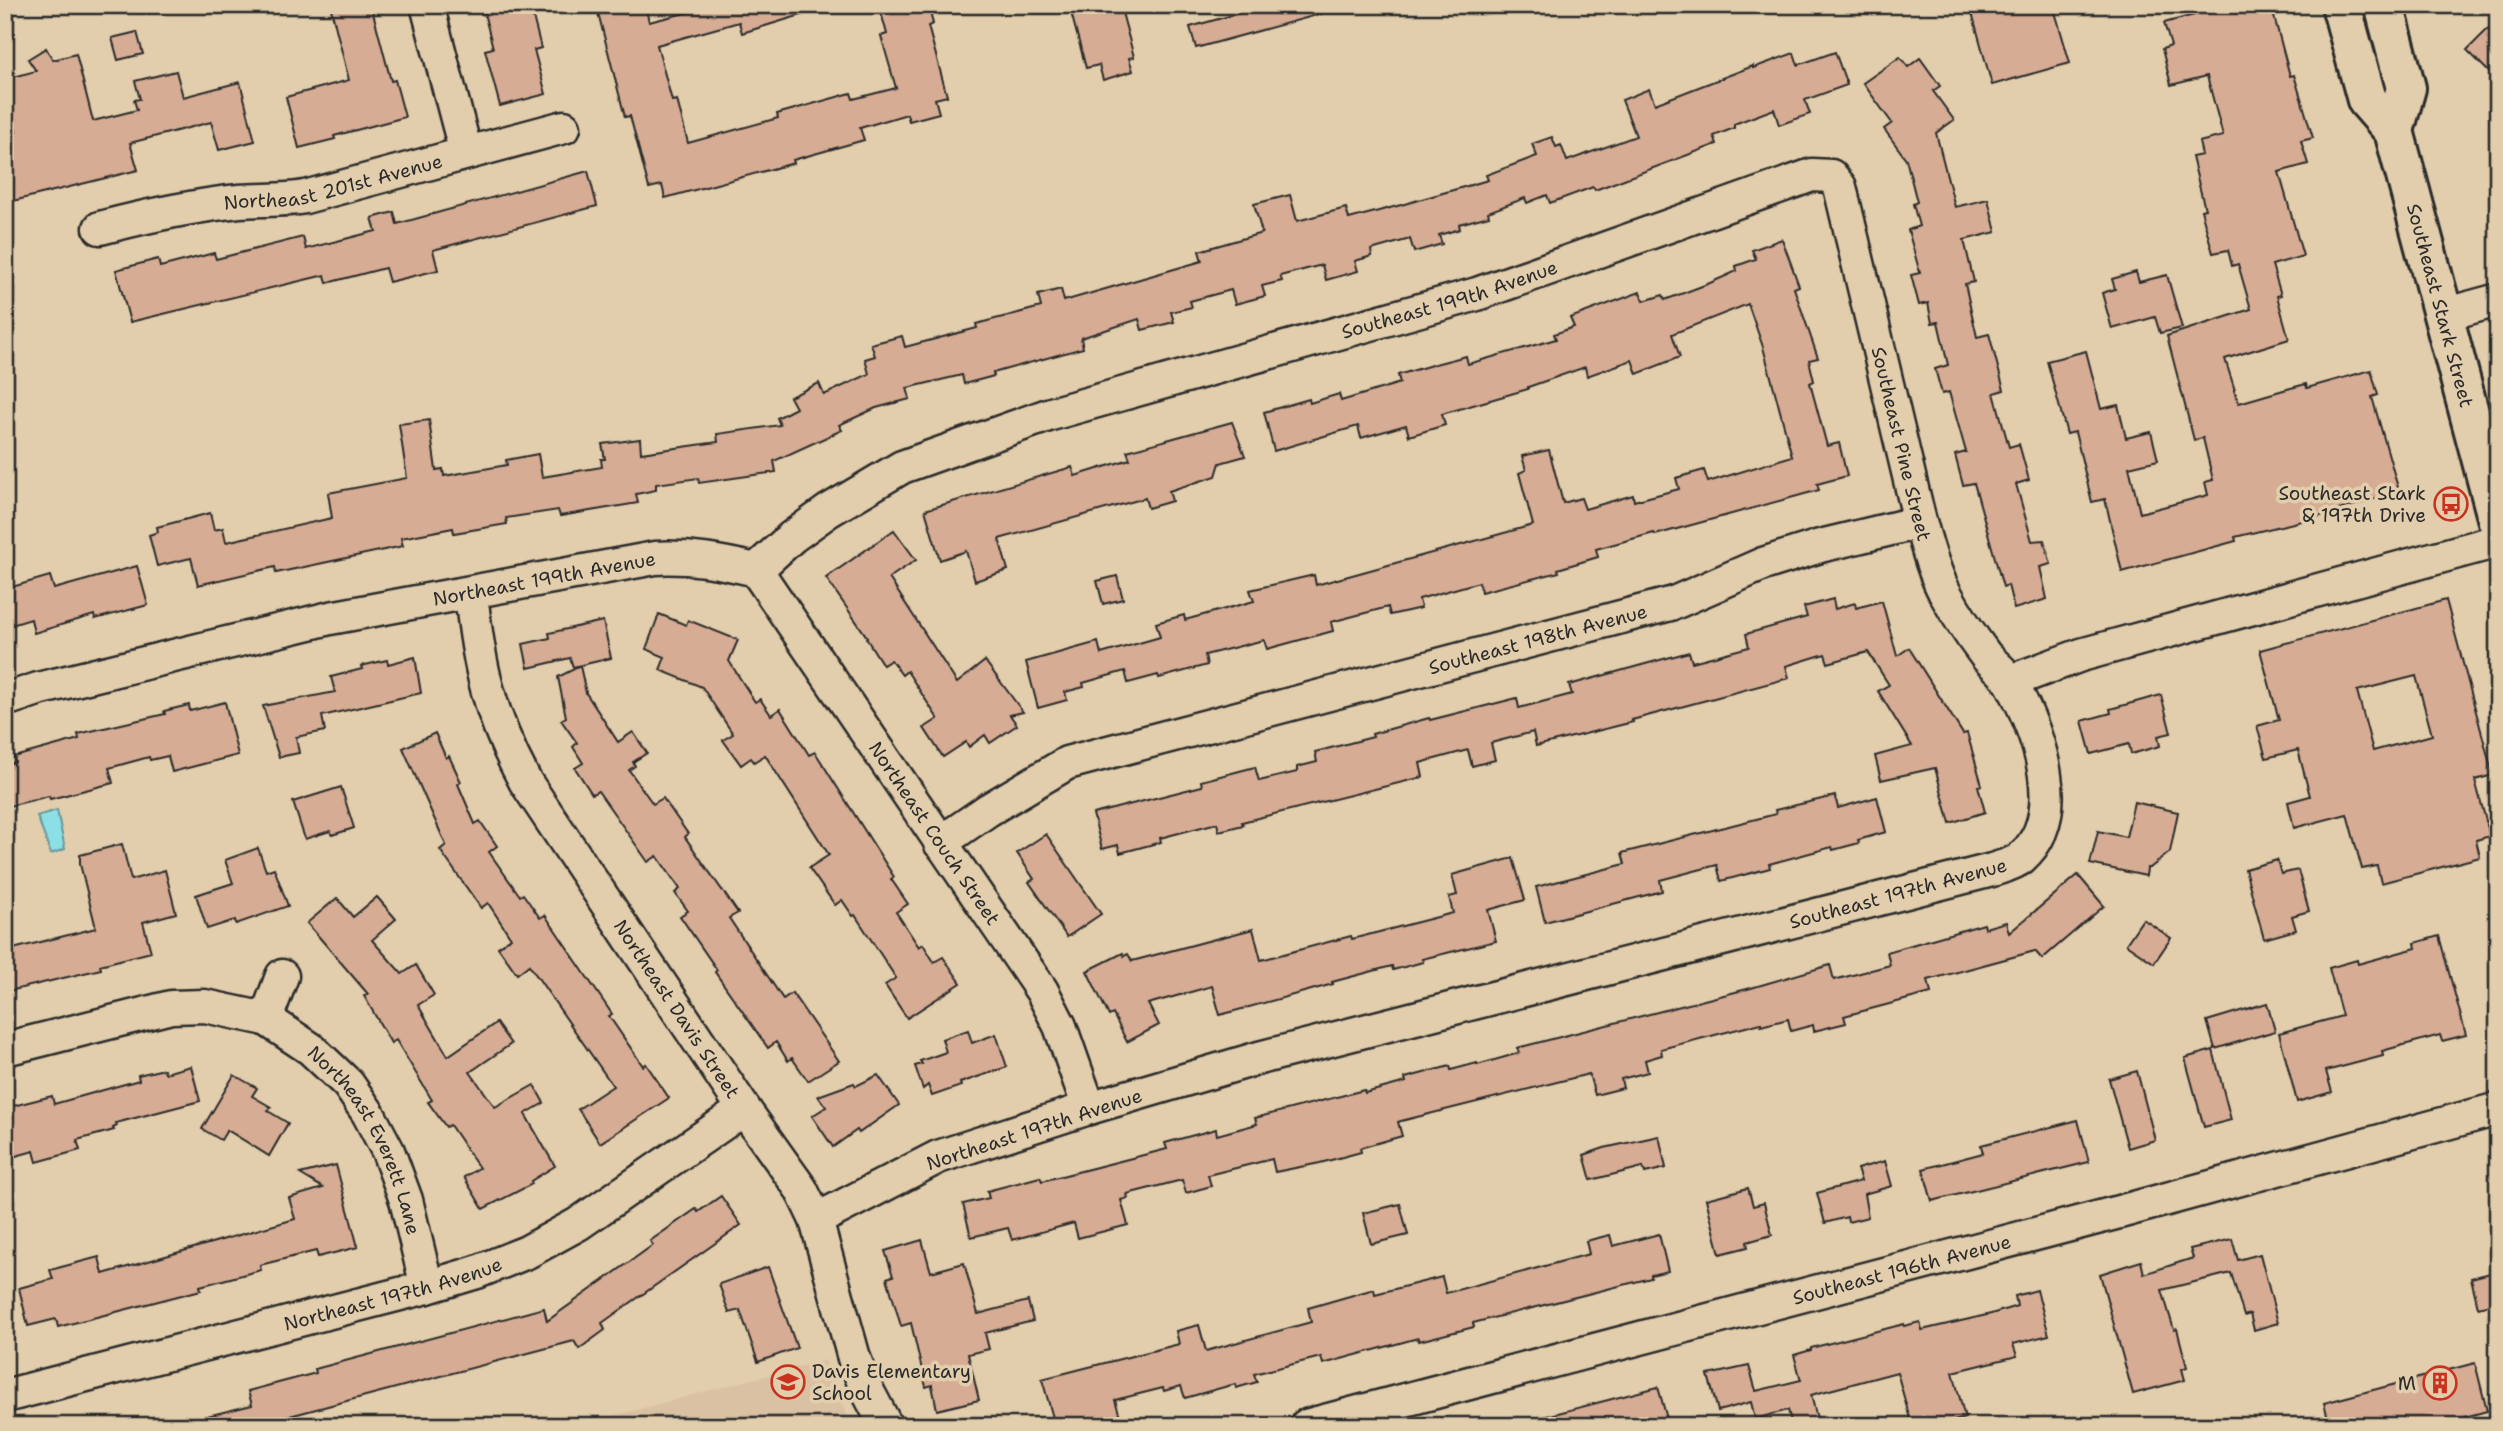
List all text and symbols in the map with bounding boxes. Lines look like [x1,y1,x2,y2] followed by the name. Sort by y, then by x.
[222,148,445,216] street label: Northeast 201st Avenue
[2401,201,2479,410] street label: Southeast Stark Street
[1339,254,1561,345] street label: Southeast 199th Avenue
[1866,344,1937,544] street label: Southeast Pine Street
[2278,481,2426,528] place label: Southeast Stark & 197th Drive
[2432,485,2470,523] bus stop icon: Southeast Stark & 197th Drive
[431,546,658,612] street label: Northeast 199th Avenue
[1426,599,1650,680] street label: Southeast 198th Avenue
[863,737,1006,930] street label: Northeast Couch Street
[1787,852,2010,935] street label: Southeast 197th Avenue
[608,915,745,1103] street label: Northeast Davis Street
[302,1040,426,1237] street label: Northeast Everett Lane
[923,1083,1145,1176] street label: Northeast 197th Avenue
[1790,1229,2014,1310] street label: Southeast 196th Avenue
[281,1251,506,1337] street label: Northeast 197th Avenue
[812,1359,971,1406] place label: Davis Elementary School
[769,1363,807,1401] school or university icon: Davis Elementary School
[2421,1364,2459,1402] building icon: M
[2398,1371,2416,1396] place label: M

